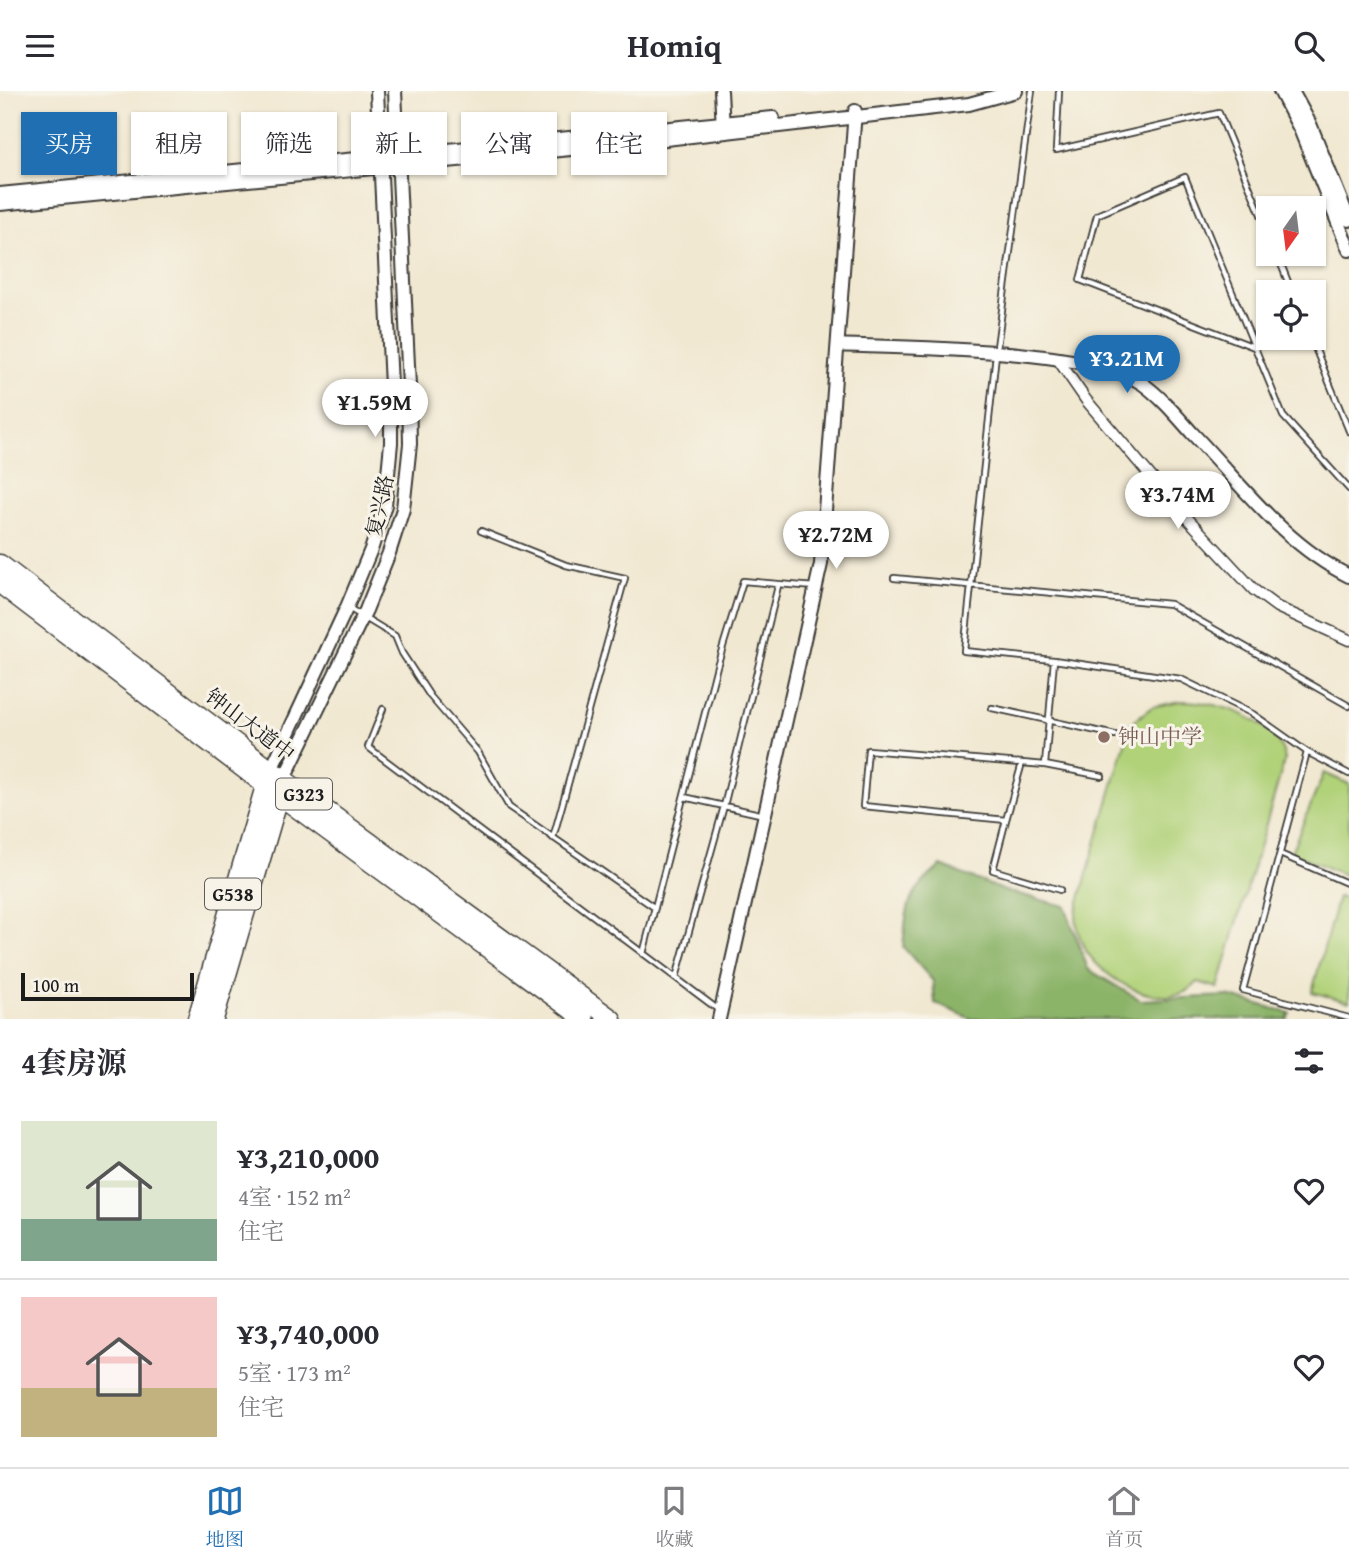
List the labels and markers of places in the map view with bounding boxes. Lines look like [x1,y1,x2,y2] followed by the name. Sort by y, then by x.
[1070,335,1184,395] pin: ¥3.21M
[318,379,432,439] pin: ¥1.59M
[1121,471,1235,531] pin: ¥3.74M
[779,511,893,571] pin: ¥2.72M
[1118,721,1202,752] place label: 钟山中学
[1096,729,1112,745] marker: 钟山中学

